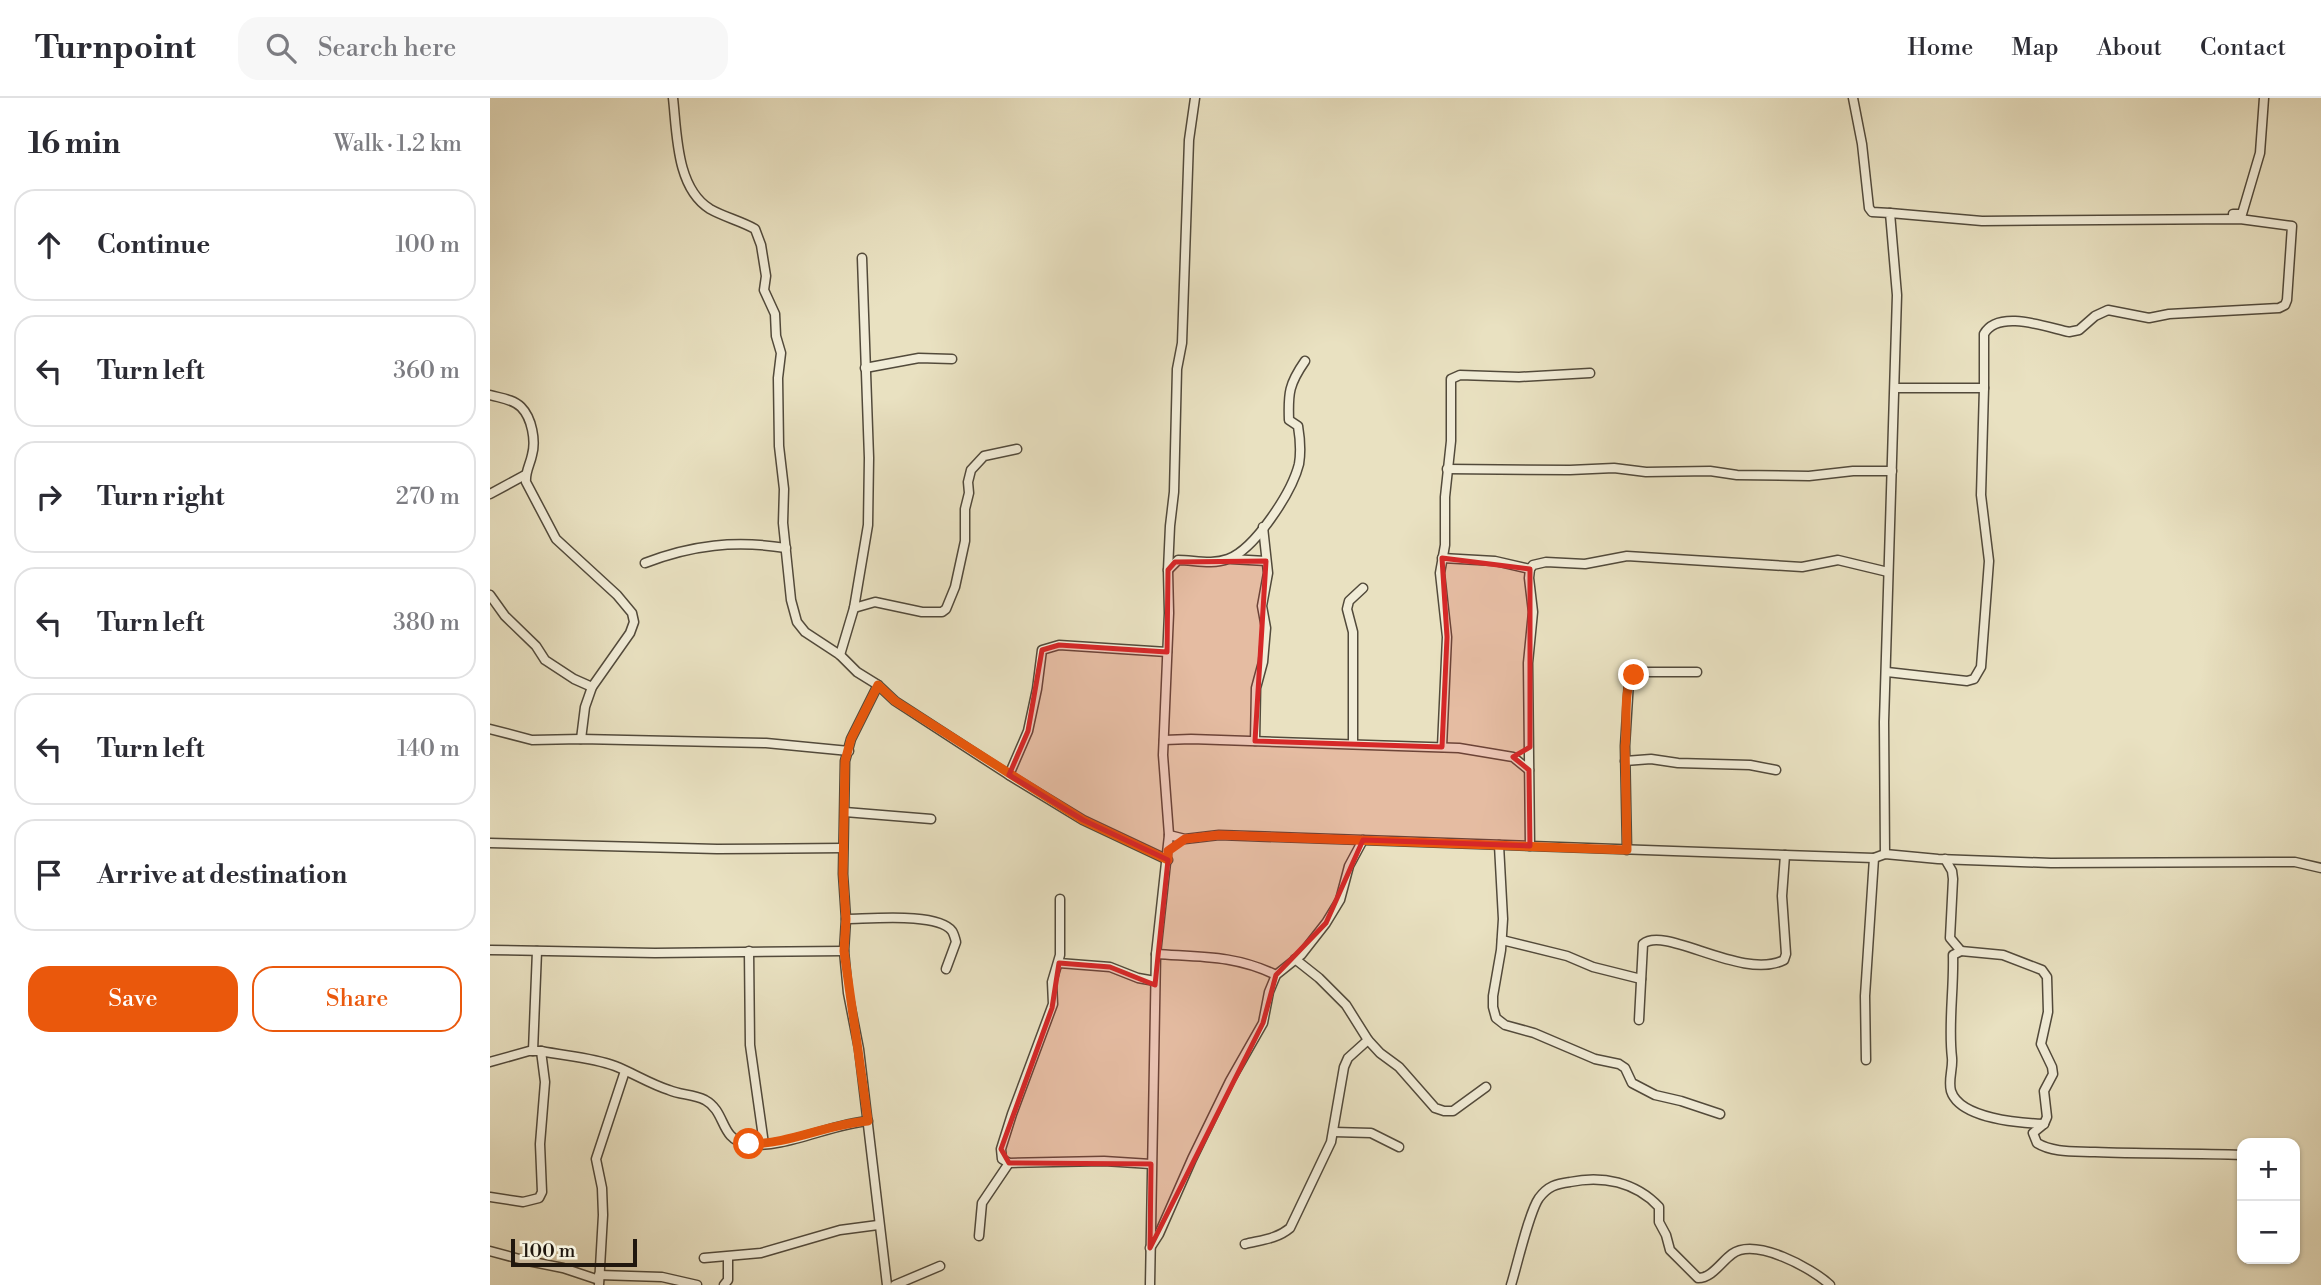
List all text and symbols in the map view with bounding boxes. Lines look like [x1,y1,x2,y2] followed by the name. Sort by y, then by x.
[238,17,728,80] search box
[35,28,196,69] text: Turnpoint
[262,29,300,67] icon: search
[318,32,456,64] text: Search here
[1908,33,1973,63] text: Home
[2011,33,2059,63] text: Map
[2097,33,2162,63] text: About
[2200,33,2286,63] text: Contact
[28,125,120,163] text: 16 min
[333,130,462,158] text: Walk · 1.2 km
[30,226,68,264] icon: ahead
[97,229,210,261] text: Continue
[395,231,460,259] text: 100 m
[30,352,68,390] icon: left
[97,355,205,387] text: Turn left
[393,357,460,385] text: 360 m
[30,478,68,516] icon: right
[97,481,225,513] text: Turn right
[396,483,460,511] text: 270 m
[30,604,68,642] icon: left
[97,607,205,639] text: Turn left
[393,609,460,637] text: 380 m
[1618,659,1649,690] route end
[30,730,68,768] icon: left
[97,733,205,765] text: Turn left
[397,735,460,763] text: 140 m
[30,856,68,894] icon: arrive
[97,859,347,891] text: Arrive at destination
[28,966,238,1032] button: Save
[252,966,462,1032] button: Share
[733,1128,764,1159] route start
[2237,1138,2300,1264] map controls
[2237,1138,2300,1201] button: +
[2237,1201,2300,1264] button: −
[511,1236,637,1268] scale bar
[522,1239,575,1263] text: 100 m

